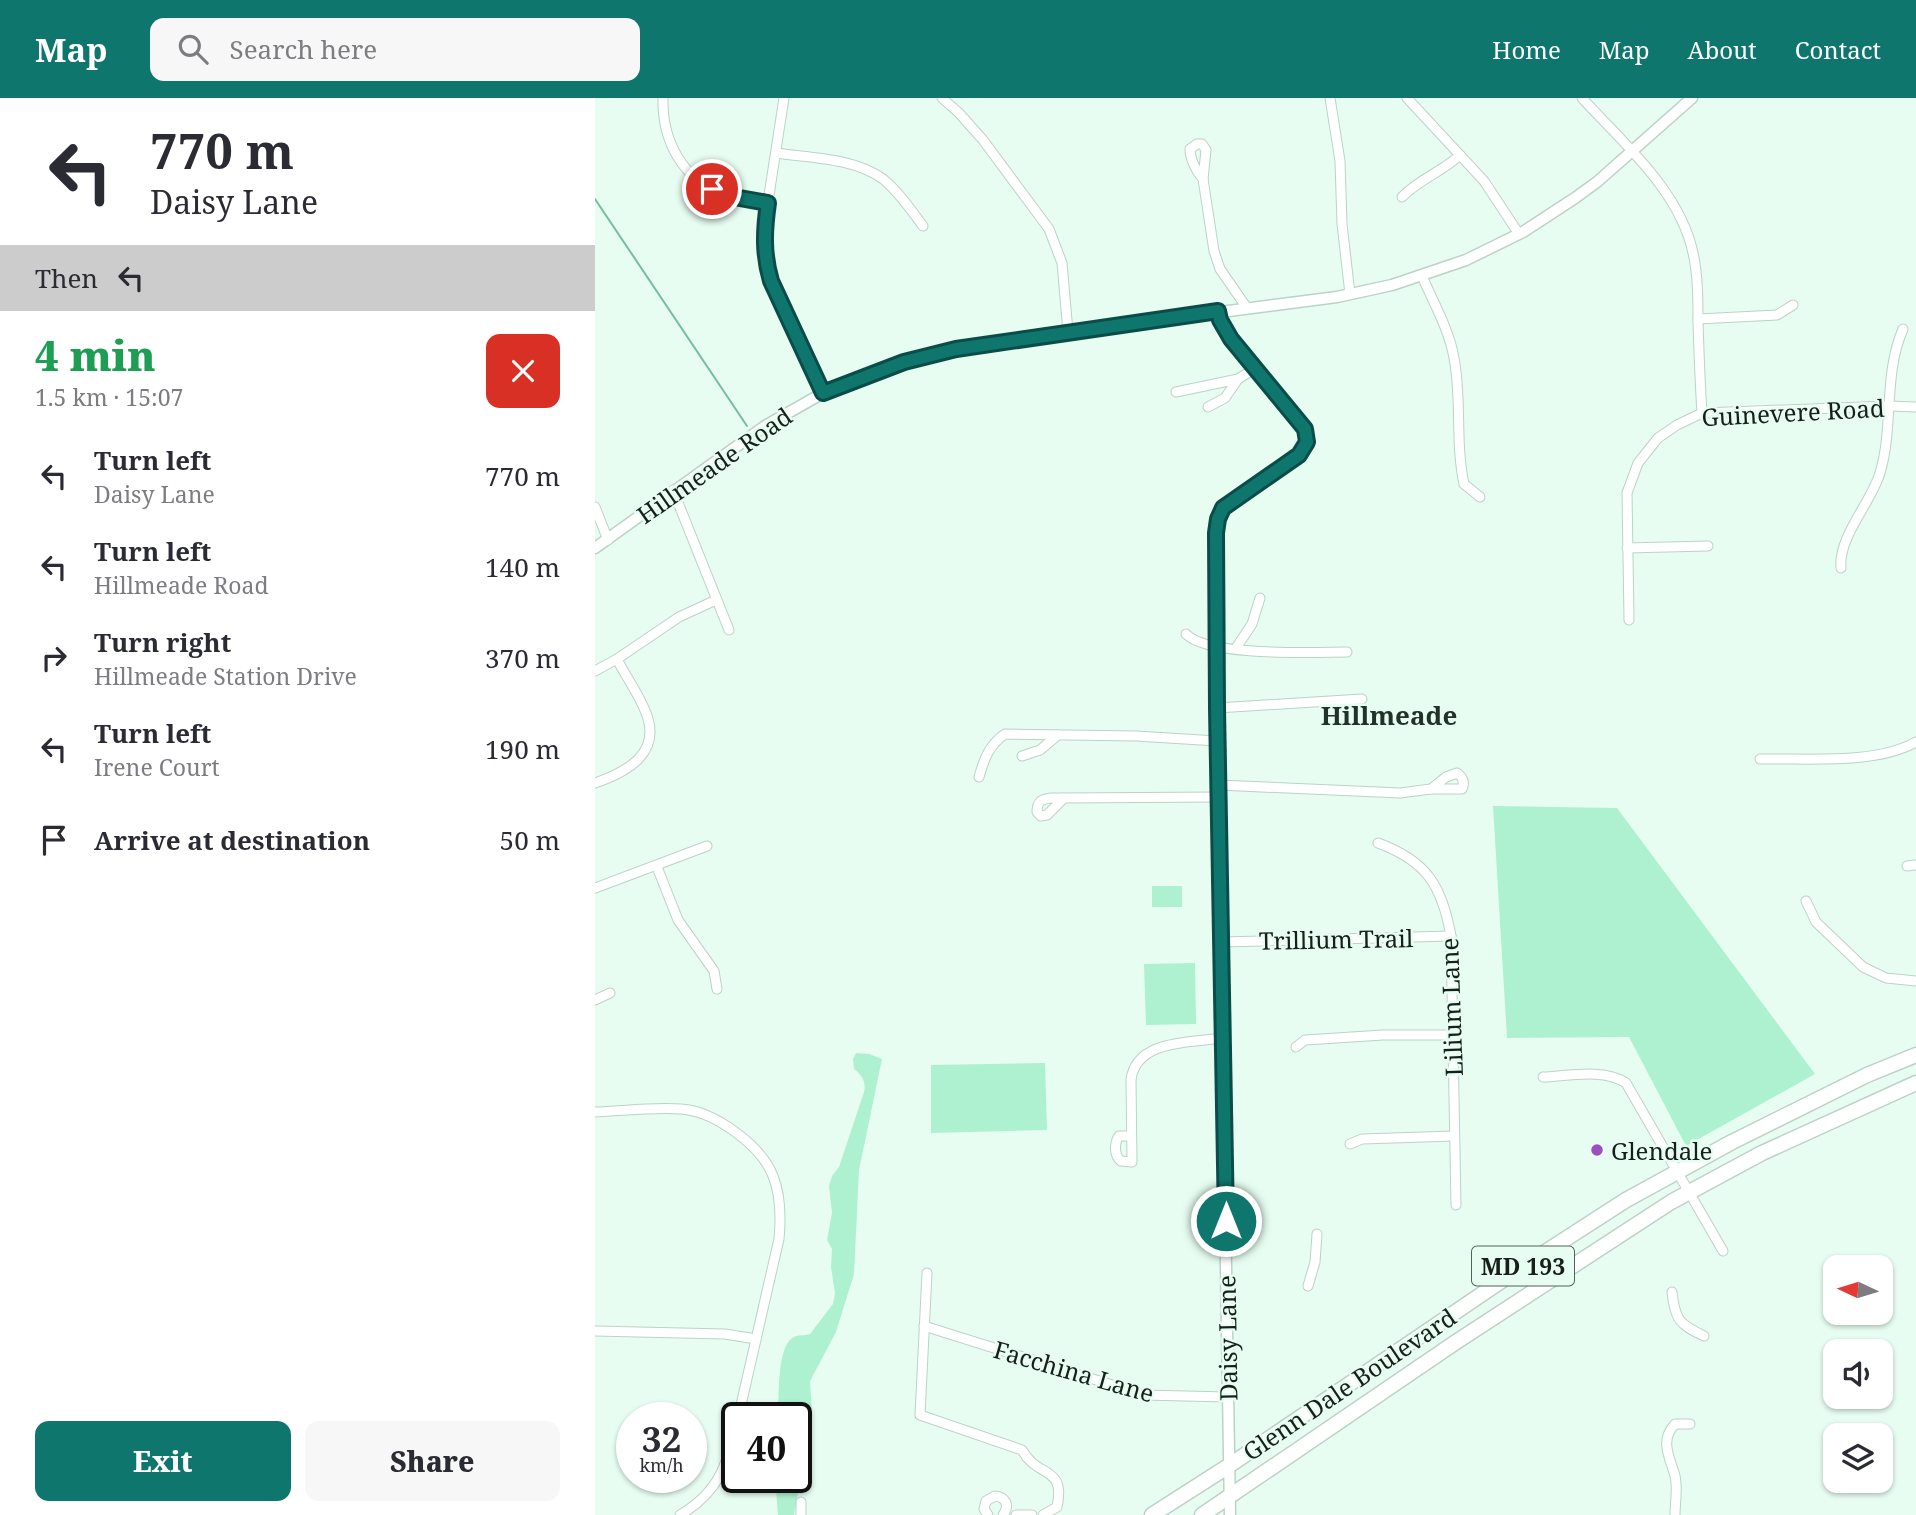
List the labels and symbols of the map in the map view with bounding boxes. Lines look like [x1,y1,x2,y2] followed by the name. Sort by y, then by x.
[682,159,742,219] pin
[1701,391,1886,433] street label: Guinevere Road
[630,399,798,531] street label: Hillmeade Road
[1321,697,1457,733] district label: Hillmeade
[1258,921,1414,957] street label: Trillium Trail
[1432,937,1470,1077] street label: Lilium Lane
[1611,1134,1712,1167] place label: Glendale
[1589,1142,1605,1158] marker: Glendale
[1189,1184,1263,1258] position arrow
[1472,1246,1574,1286] road number: MD 193
[1823,1255,1893,1325] north arrow
[1209,1275,1245,1401] street label: Daisy Lane
[1236,1300,1462,1468] street label: Glenn Dale Boulevard
[990,1332,1158,1410] street label: Facchina Lane
[721,1402,812,1493] speed limit sign: 40

